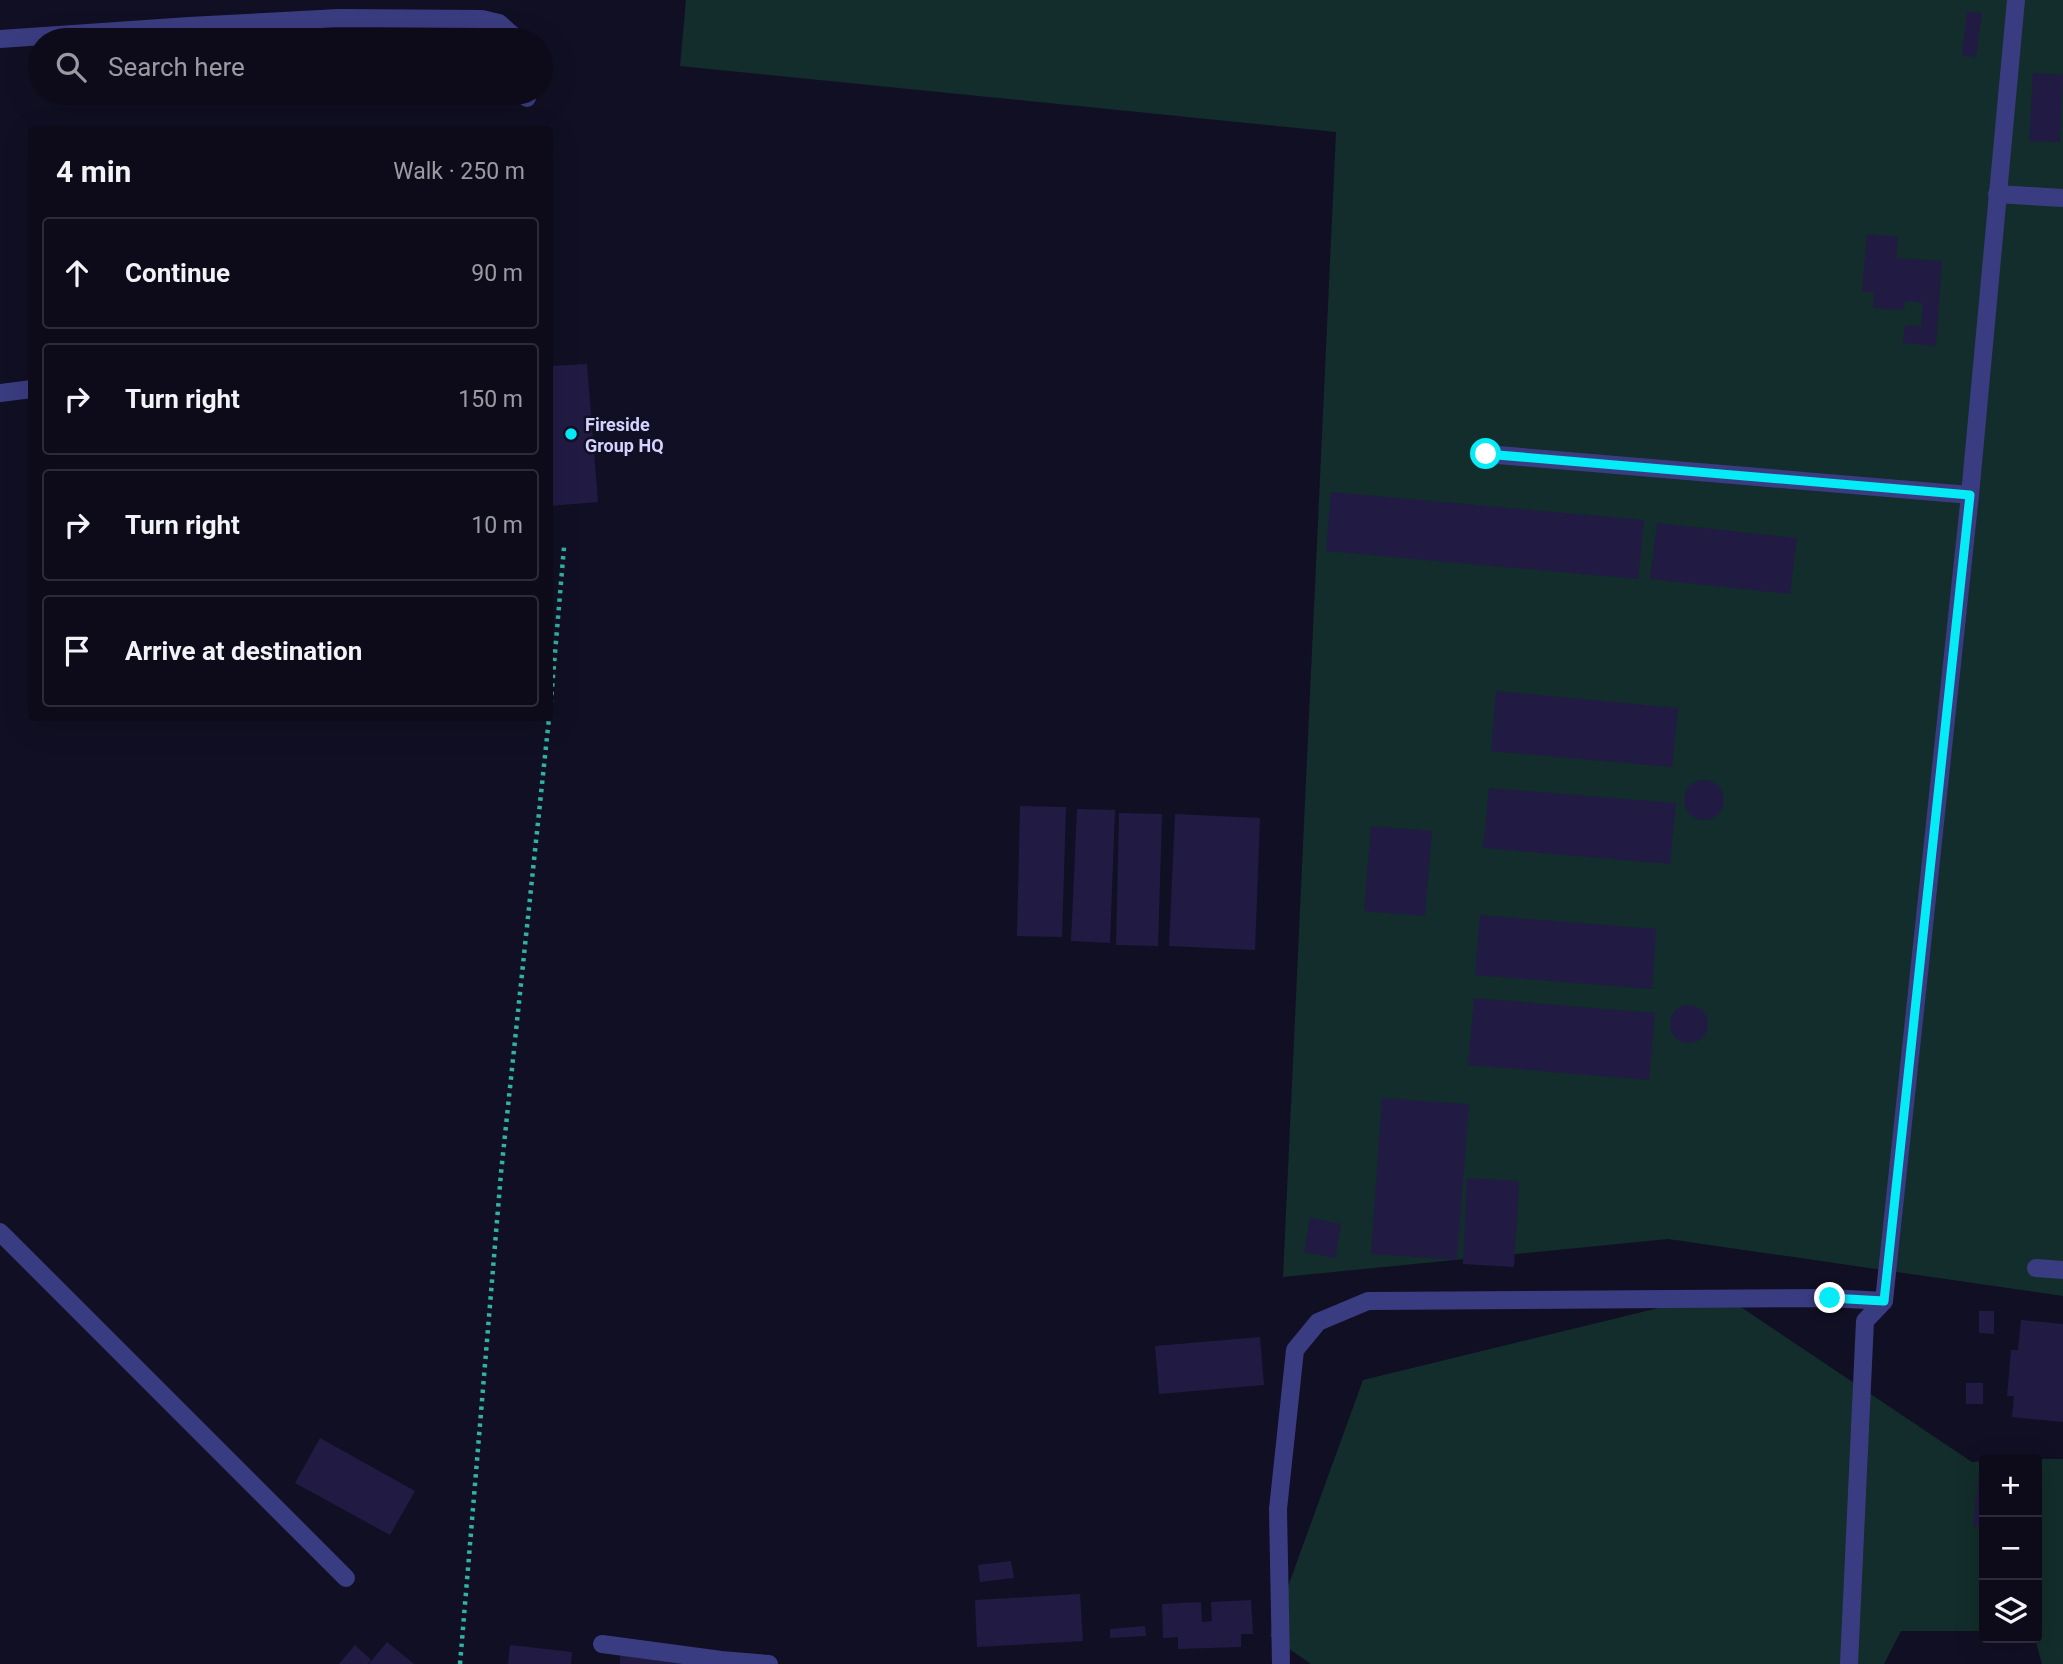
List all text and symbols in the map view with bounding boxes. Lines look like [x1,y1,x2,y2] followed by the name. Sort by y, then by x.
[28,28,553,105] search box
[52,48,90,86] icon: search
[108,52,245,82] text: Search here
[56,154,131,189] text: 4 min
[393,158,525,185] text: Walk · 250 m
[58,254,96,292] icon: ahead
[125,258,230,288] text: Continue
[471,260,523,287] text: 90 m
[58,380,96,418] icon: right
[125,384,240,414] text: Turn right
[458,386,523,413] text: 150 m
[585,414,664,456] place label: Fireside Group HQ
[563,426,579,442] marker: Fireside Group HQ
[1470,438,1501,469] route start
[58,506,96,544] icon: right
[125,510,240,540] text: Turn right
[471,512,523,539] text: 10 m
[58,632,96,670] icon: arrive
[125,636,362,666] text: Arrive at destination
[1814,1282,1845,1313] route end
[1979,1454,2042,1643] map controls
[1979,1454,2042,1517] button: +
[1979,1517,2042,1580] button: −
[1979,1580,2042,1643] button: layers

